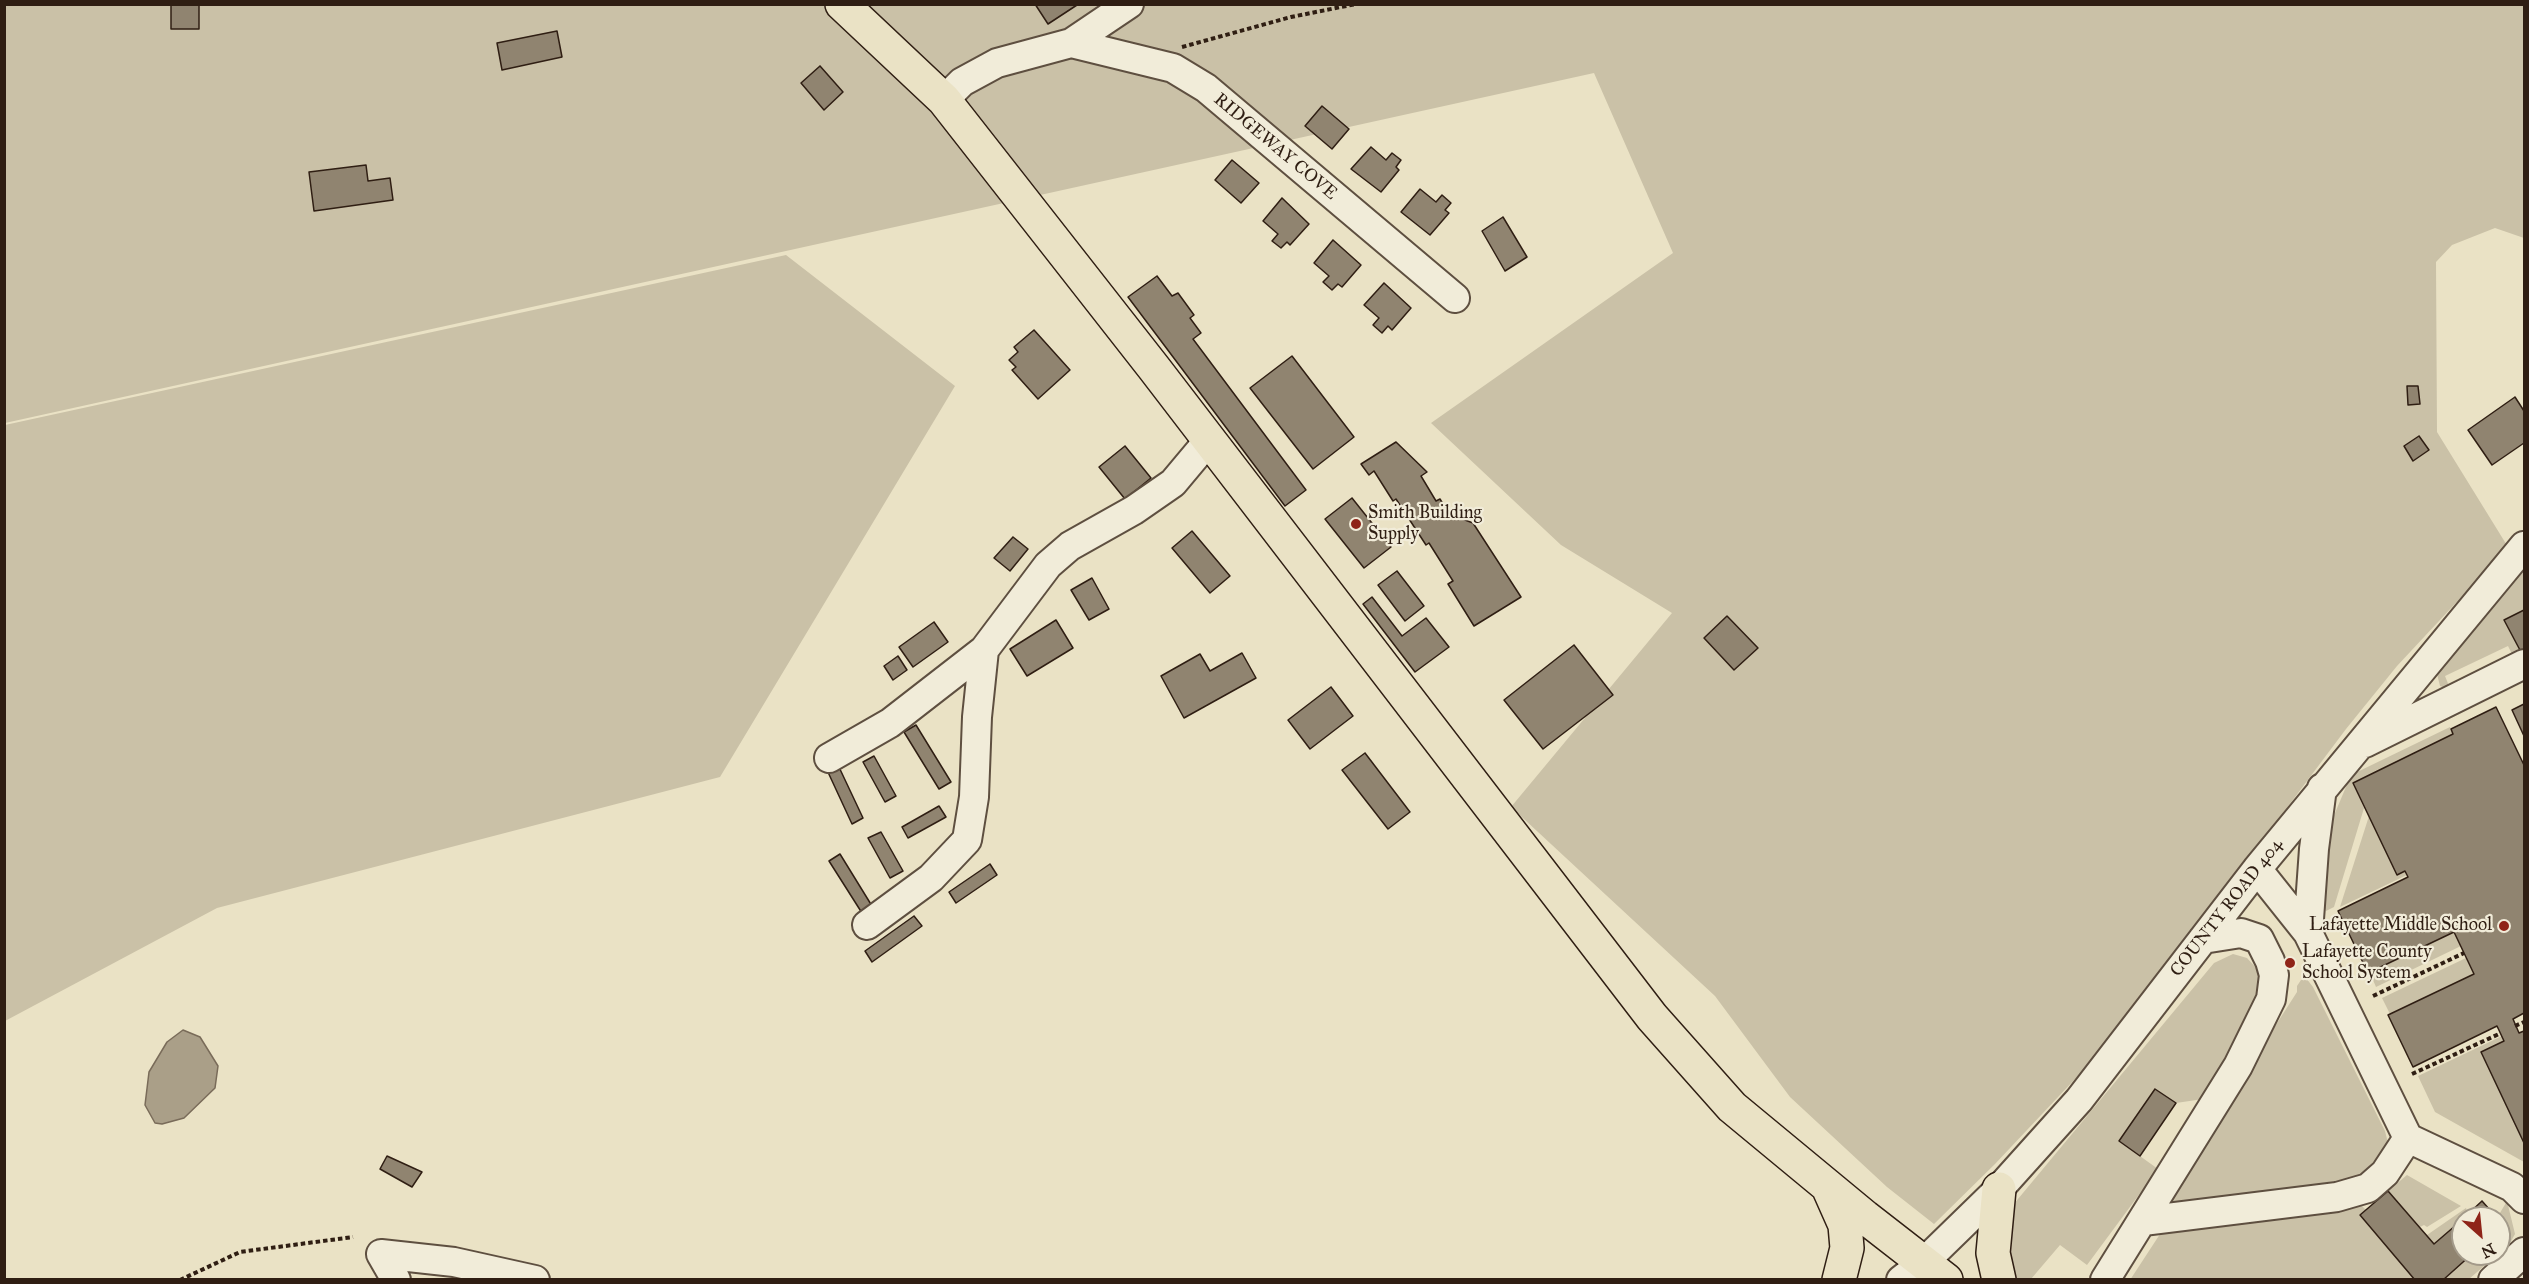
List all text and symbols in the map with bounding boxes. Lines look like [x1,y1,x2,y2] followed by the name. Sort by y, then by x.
[1209,89,1341,205] street label: RIDGEWAY COVE
[1368,503,1482,546] place label: Smith Building Supply
[1349,517,1363,531] marker: Smith Building Supply
[2166,835,2288,981] street label: COUNTY ROAD 404
[2309,915,2492,937] place label: Lafayette Middle School
[2497,919,2511,933] marker: Lafayette Middle School
[2302,942,2432,984] place label: Lafayette County School System
[2283,956,2297,970] marker: Lafayette County School System
[2451,1206,2511,1266] north arrow
[2478,1239,2499,1262] text: N

